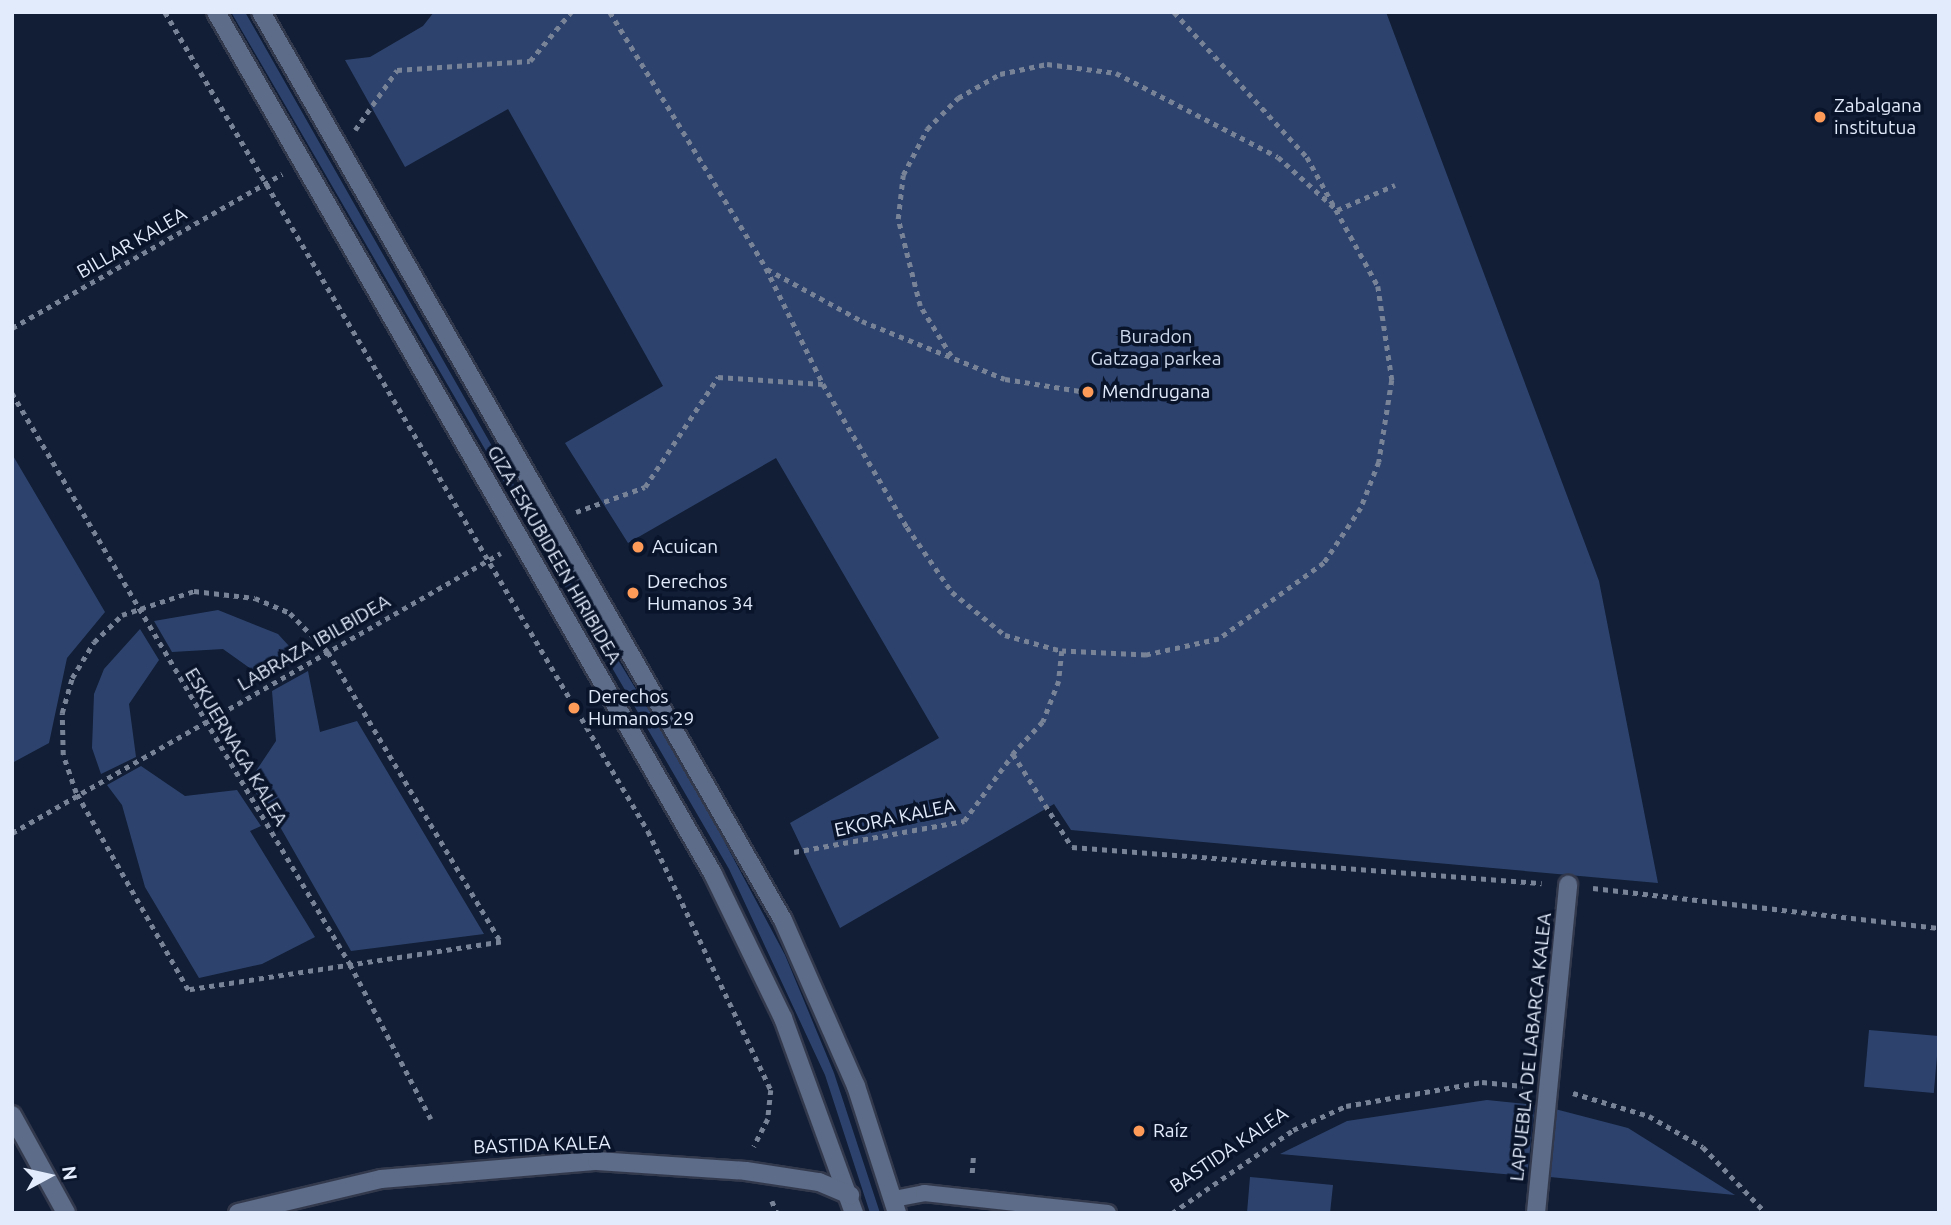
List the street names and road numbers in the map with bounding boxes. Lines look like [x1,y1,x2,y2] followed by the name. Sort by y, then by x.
[73,202,191,284] street label: BILLAR KALEA
[482,442,626,668] street label: GIZA ESKUBIDEEN HIRIBIDEA
[234,590,394,696] street label: LABRAZA IBILBIDEA
[180,664,292,830] street label: ESKUERNAGA KALEA
[832,794,958,842] street label: EKORA KALEA
[1506,912,1556,1182] street label: LAPUEBLA DE LABARCA KALEA
[1166,1102,1292,1198] street label: BASTIDA KALEA
[473,1131,611,1159] street label: BASTIDA KALEA

